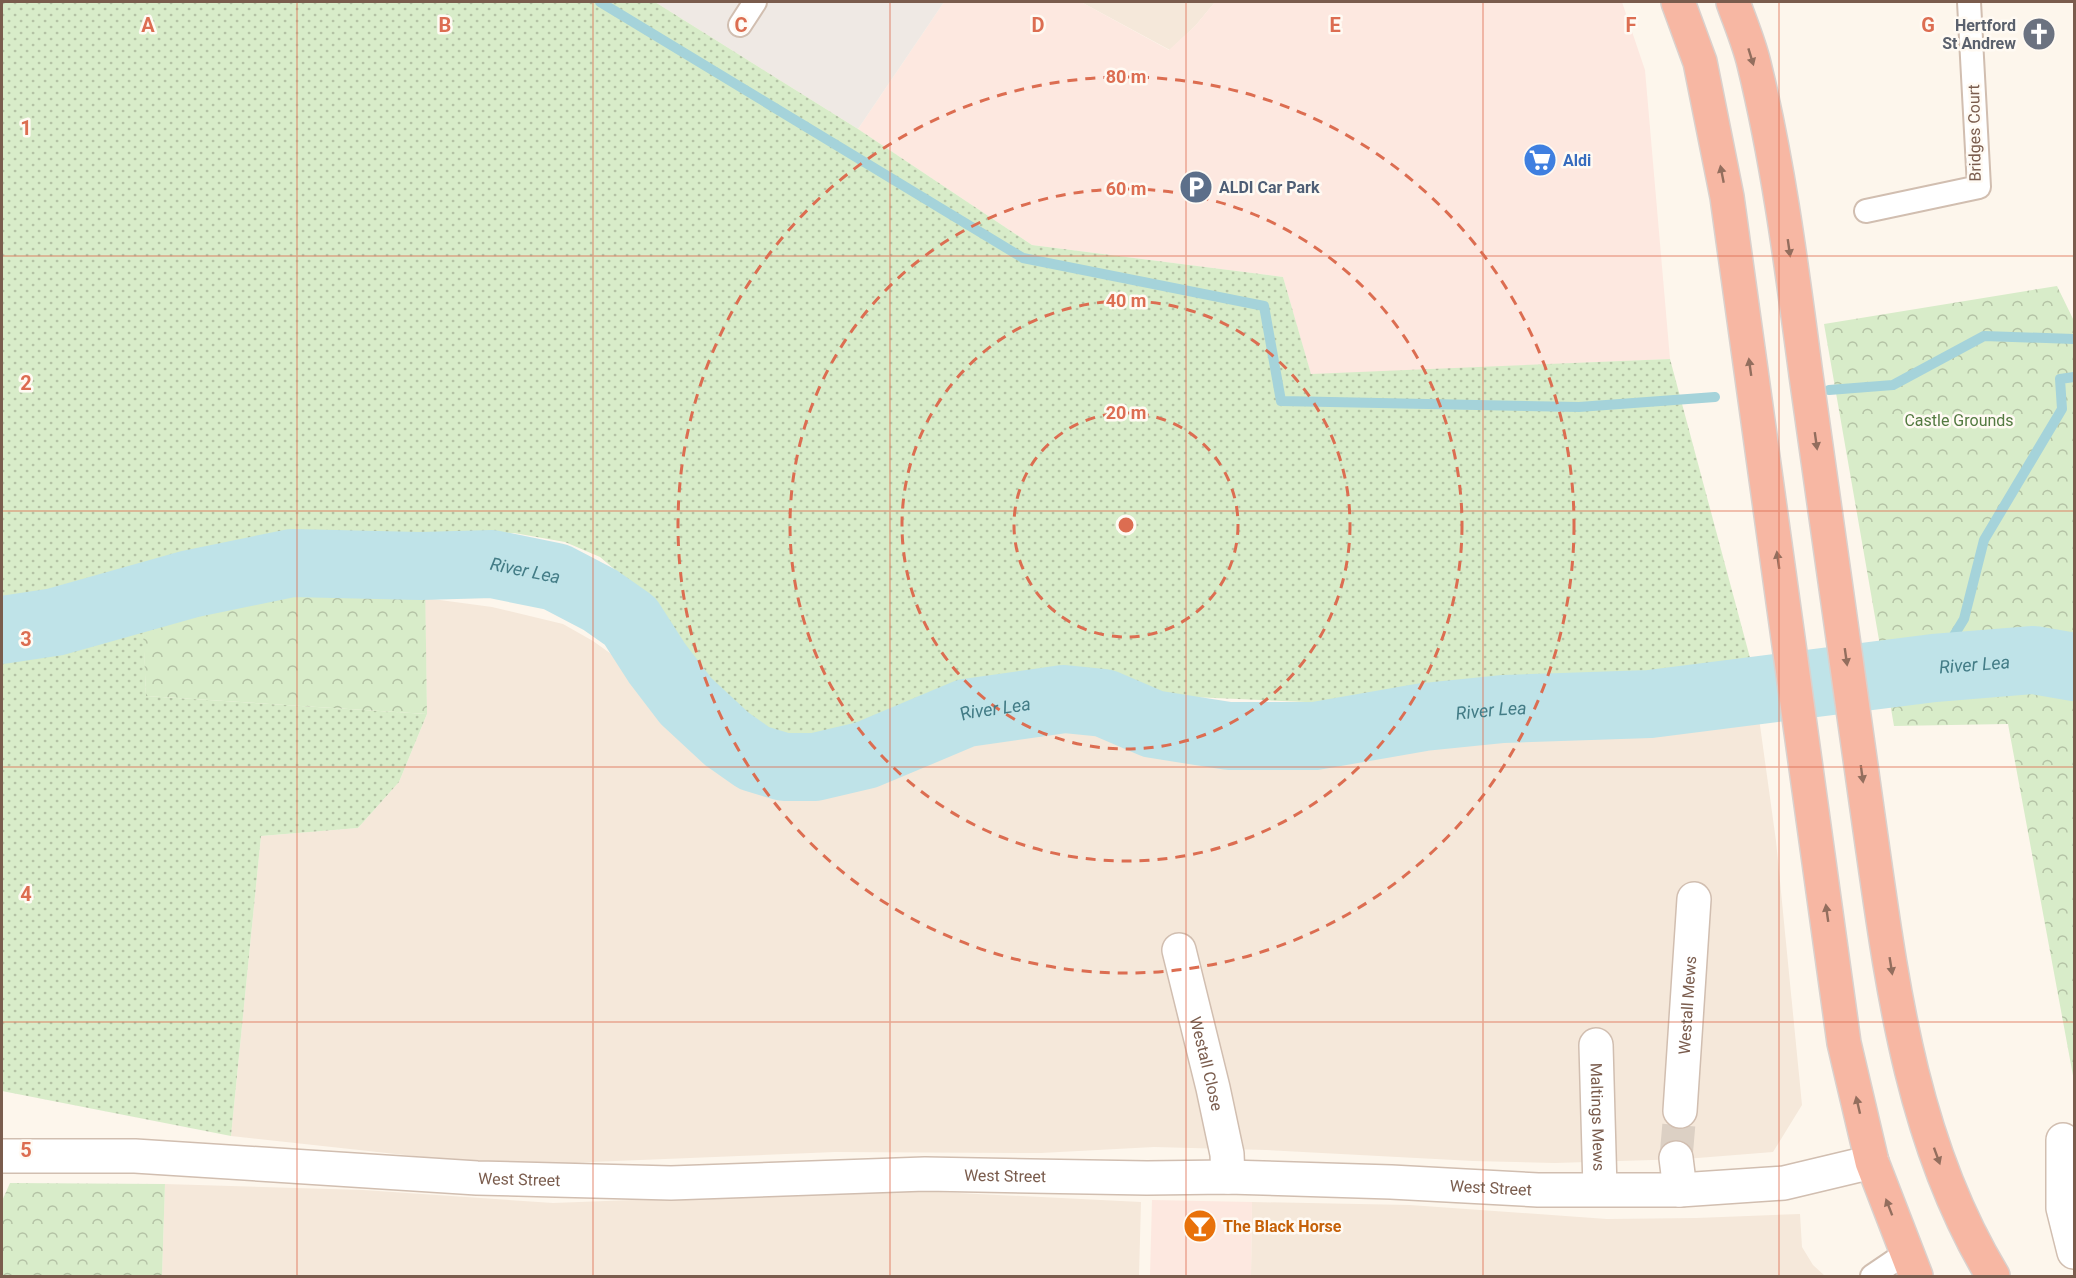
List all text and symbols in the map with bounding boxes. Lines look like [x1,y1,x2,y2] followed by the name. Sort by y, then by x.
[141,13,155,37] text: A
[439,13,451,37] text: B
[734,13,748,37] text: C
[1032,13,1045,37] text: D
[1329,13,1341,37] text: E
[1626,13,1637,37] text: F
[1921,13,1935,37] text: G
[1942,16,2016,53] place label: Hertford St Andrew
[2021,16,2057,52] church icon: Hertford St Andrew
[1747,48,1756,66] one-way arrow
[1106,66,1146,87] text: 80 m
[1964,84,1985,182] street label: Bridges Court
[20,116,32,140] text: 1
[1522,142,1558,178] supermarket icon: Aldi
[1563,151,1591,170] place label: Aldi
[1717,165,1726,184] one-way arrow
[1178,169,1214,205] parking icon: ALDI Car Park
[1106,178,1146,199] text: 60 m
[1219,178,1320,197] place label: ALDI Car Park
[1784,239,1793,258] one-way arrow
[1106,290,1146,311] text: 40 m
[1746,358,1755,377] one-way arrow
[20,371,32,395] text: 2
[1106,402,1146,423] text: 20 m
[1904,411,2014,430] park label: Castle Grounds
[1811,432,1820,451] one-way arrow
[1116,515,1136,535] centre of rings
[1773,551,1782,570] one-way arrow
[488,553,562,588] water label: River Lea
[20,627,32,651] text: 3
[1841,647,1851,666] one-way arrow
[1938,651,2011,678] water label: River Lea
[956,693,1032,725] water label: River Lea
[1455,697,1527,724] water label: River Lea
[1858,764,1867,783] one-way arrow
[20,882,32,906] text: 4
[1822,903,1831,922] one-way arrow
[1675,955,1700,1055] street label: Westall Mews
[1887,957,1896,976] one-way arrow
[1186,1015,1227,1113] street label: Westall Close
[1586,1062,1609,1171] street label: Maltings Mews
[1853,1096,1863,1114] one-way arrow
[20,1138,32,1162] text: 5
[1932,1147,1942,1165] one-way arrow
[964,1166,1046,1186] street label: West Street
[478,1169,561,1190] street label: West Street
[1449,1176,1532,1200] street label: West Street
[1884,1198,1894,1216] one-way arrow
[1182,1208,1218,1244] bar icon: The Black Horse
[1223,1217,1342,1236] place label: The Black Horse

